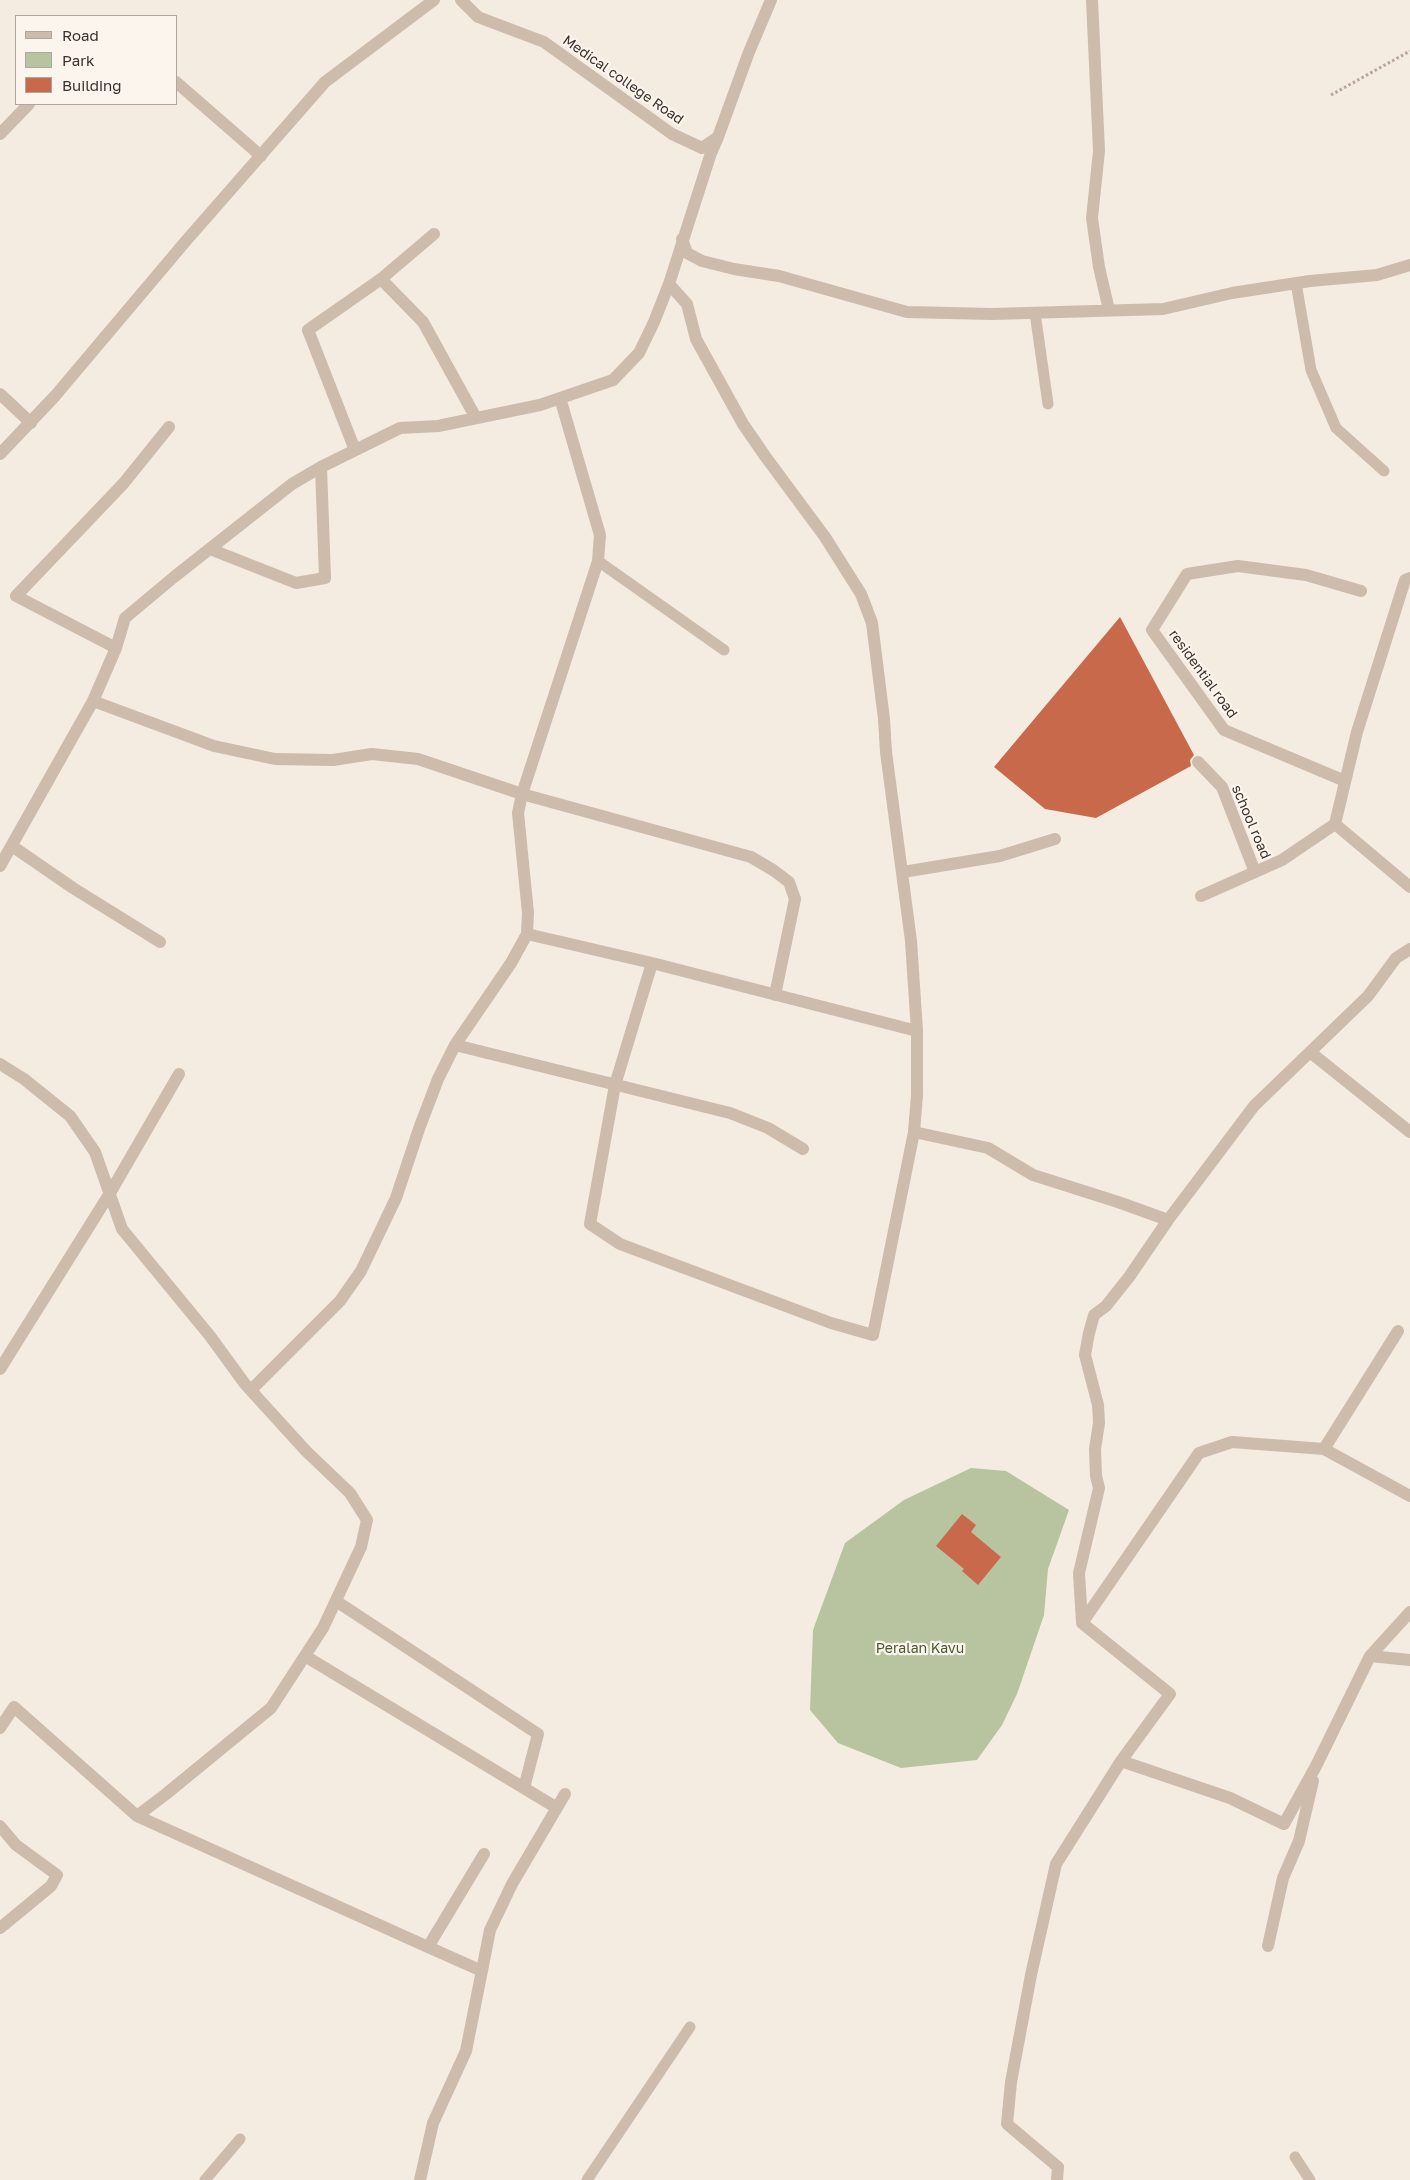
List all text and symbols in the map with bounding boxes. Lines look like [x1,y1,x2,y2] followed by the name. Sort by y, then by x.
[15,15,178,105] legend
[62,26,99,44] text: Road
[559,32,687,128] street label: Medical college Road
[62,51,94,69] text: Park
[62,76,122,94] text: Building
[1165,626,1241,722] street label: residential road
[1228,783,1274,861] street label: school road
[876,1641,964,1657] park label: Peralan Kavu

